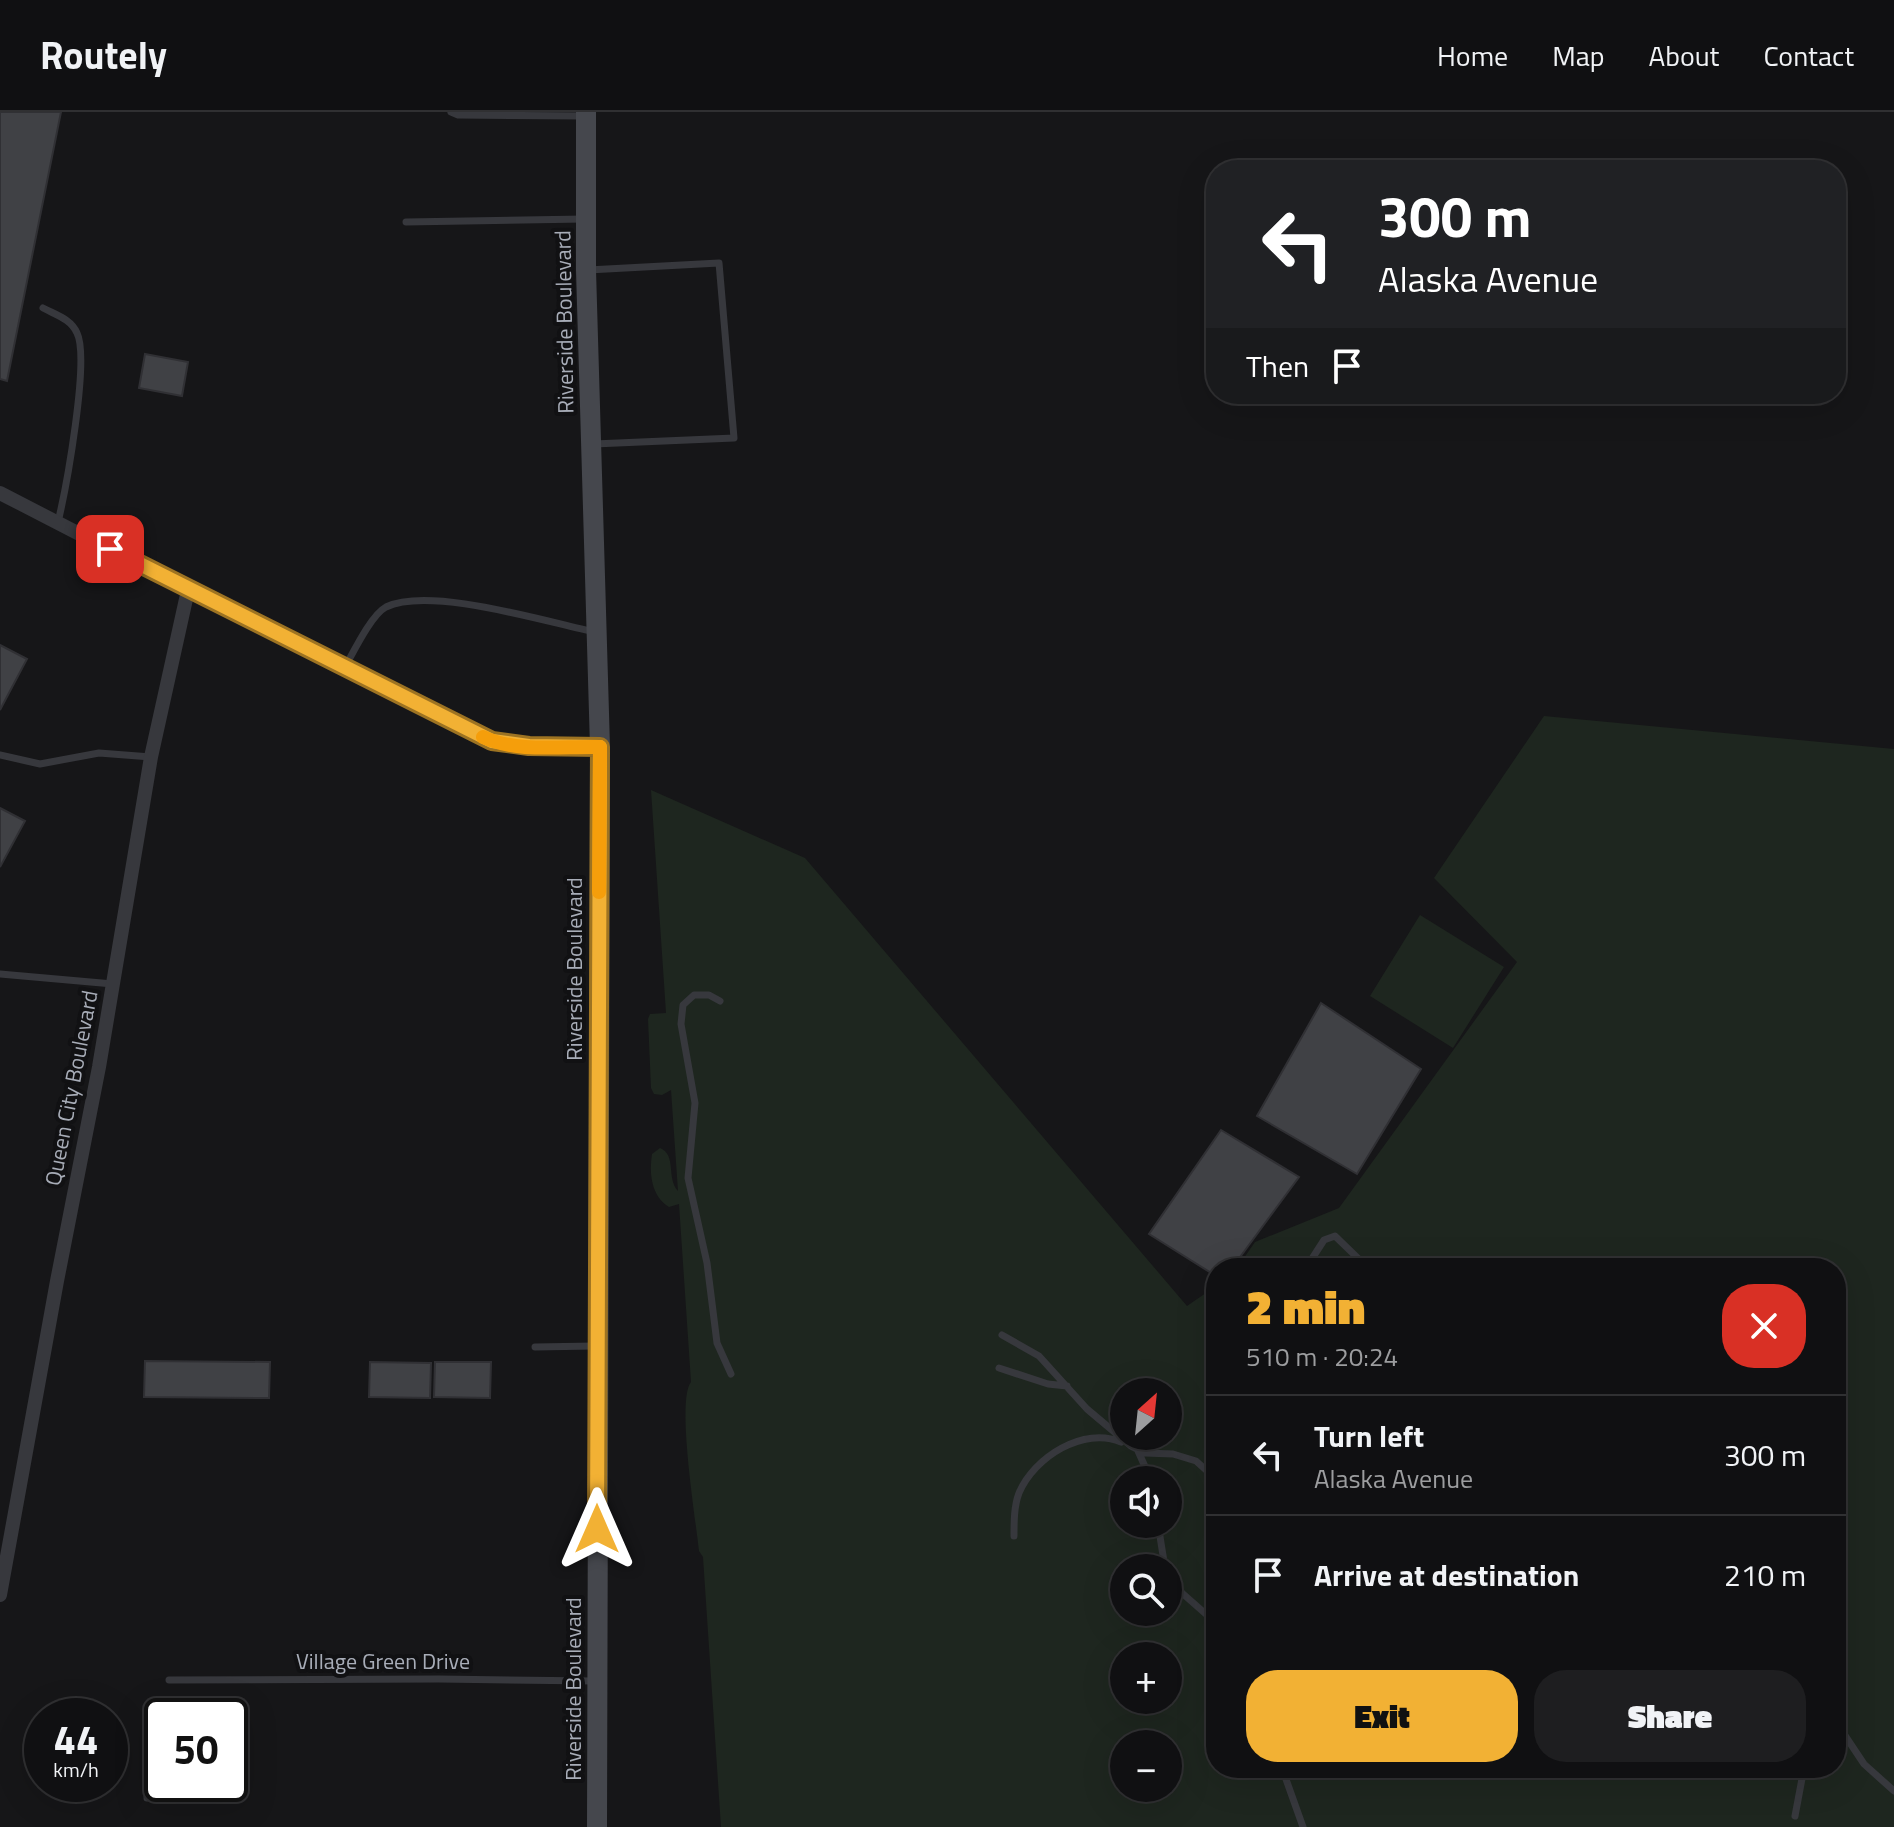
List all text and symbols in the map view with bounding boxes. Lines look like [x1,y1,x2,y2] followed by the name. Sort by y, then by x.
[40,26,167,84] text: Routely
[1437,34,1508,77] text: Home
[1552,34,1605,77] text: Map
[1649,34,1719,77] text: About
[1763,34,1854,77] text: Contact
[1378,174,1531,259] text: 300 m
[1246,192,1350,296] icon: left
[545,230,583,414] street label: Riverside Boulevard
[1378,251,1598,306] text: Alaska Avenue
[1246,343,1309,389] text: Then
[1325,344,1369,388] icon: arrive
[76,515,144,583] pin
[88,527,132,571] icon: arrive
[557,877,591,1061] street label: Riverside Boulevard
[35,987,107,1189] street label: Queen City Boulevard
[1246,1270,1365,1343] text: 2 min
[1722,1284,1806,1368] button: close
[1246,1337,1398,1376] text: 510 m · 20:24
[1110,1378,1182,1450] north arrow
[1110,1378,1182,1802] map controls
[1314,1413,1424,1459] text: Turn left
[1724,1432,1806,1478] text: 300 m
[1246,1433,1290,1477] icon: left
[1314,1459,1473,1498] text: Alaska Avenue
[1110,1466,1182,1538] button: sound
[555,1487,639,1571] position arrow
[1314,1552,1579,1598] text: Arrive at destination
[1724,1552,1806,1598] text: 210 m
[1246,1553,1290,1597] icon: arrive
[1110,1554,1182,1626] button: search
[556,1597,590,1781] street label: Riverside Boulevard
[1110,1642,1182,1714] button: +
[296,1644,470,1678] street label: Village Green Drive
[1246,1670,1518,1762] button: Exit
[1534,1670,1806,1762] button: Share
[144,1698,248,1802] speed limit sign: 50
[54,1709,98,1770] text: 44
[1110,1730,1182,1802] button: −
[53,1754,99,1785] text: km/h

